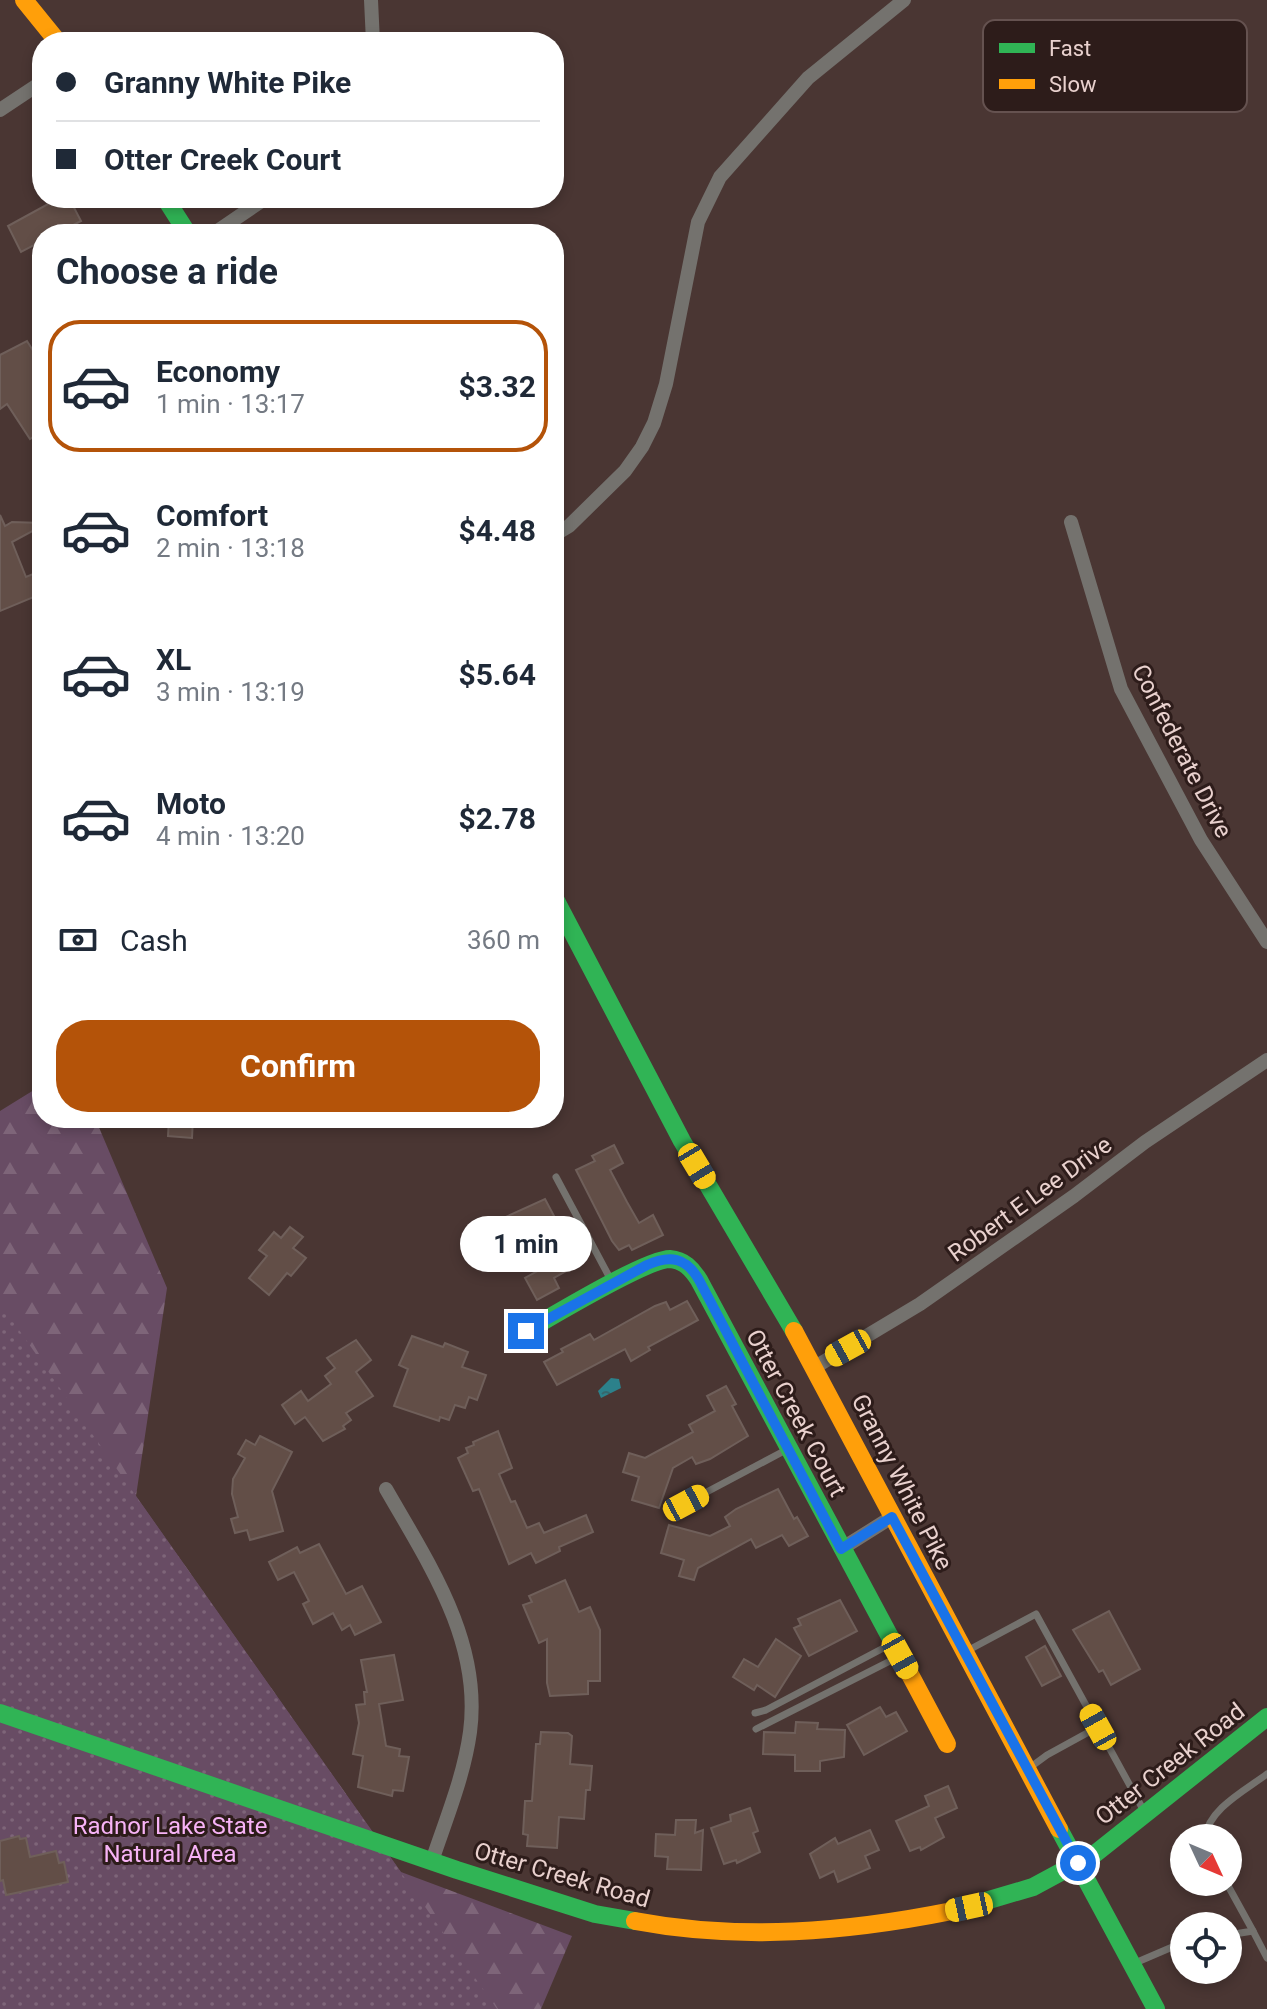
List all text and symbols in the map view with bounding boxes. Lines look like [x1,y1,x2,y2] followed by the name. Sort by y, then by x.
[983,20,1247,112] legend
[1049,36,1091,61] text: Fast
[104,65,351,100] text: Granny White Pike
[1049,72,1097,97] text: Slow
[104,142,341,177] text: Otter Creek Court
[56,251,278,293] text: Choose a ride
[60,350,132,422] icon: car
[156,354,280,389] text: Economy
[458,369,536,404] text: $3.32
[156,389,305,419] text: 1 min · 13:17
[60,494,132,566] icon: car
[156,498,268,533] text: Comfort
[458,513,536,548] text: $4.48
[156,533,305,563] text: 2 min · 13:18
[60,638,132,710] icon: car
[156,642,191,677] text: XL
[458,657,536,692] text: $5.64
[1126,660,1238,842] street label: Confederate Drive
[156,677,305,707] text: 3 min · 13:19
[60,782,132,854] icon: car
[156,786,226,821] text: Moto
[458,801,536,836] text: $2.78
[156,821,305,851] text: 4 min · 13:20
[56,918,100,962] icon: cash
[120,923,188,958] text: Cash
[467,925,540,955] text: 360 m
[56,1020,540,1112] button: Confirm
[943,1130,1117,1268] street label: Robert E Lee Drive
[674,1139,720,1193] car
[460,1215,592,1271] callout: 1 min
[493,1229,559,1259] text: 1 min
[508,1313,544,1349] route end
[740,1325,852,1501] street label: Otter Creek Court
[821,1326,875,1370] car
[846,1389,958,1575] street label: Granny White Pike
[659,1481,713,1525] car
[878,1629,922,1683] car
[1090,1697,1250,1831] street label: Otter Creek Road
[1076,1700,1120,1754] car
[73,1812,267,1868] park label: Radnor Lake State Natural Area
[1170,1824,1242,1896] north arrow
[1170,1824,1242,1984] map controls
[471,1837,653,1913] street label: Otter Creek Road
[1060,1845,1096,1881] route start
[943,1890,995,1924] car
[1170,1912,1242,1984] button: locate

